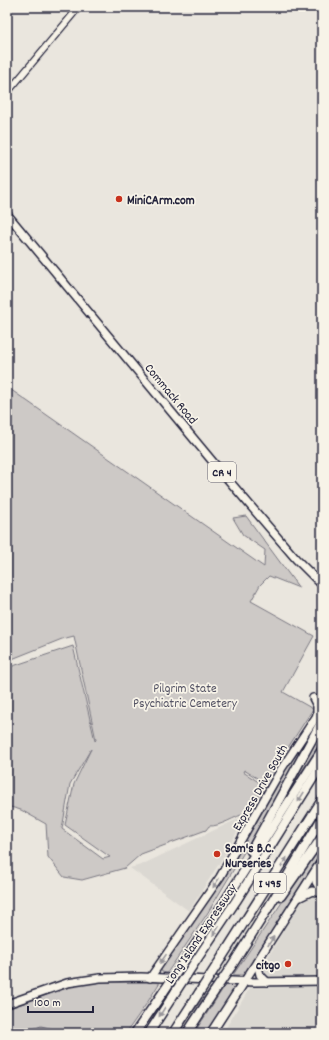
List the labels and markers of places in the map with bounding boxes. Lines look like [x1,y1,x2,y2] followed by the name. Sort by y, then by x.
[127,192,195,211] place label: MiniCArm.com
[114,194,124,204] marker: MiniCArm.com
[225,840,274,874] place label: Sam's B.C. Nurseries
[212,849,222,859] marker: Sam's B.C. Nurseries
[256,957,280,976] place label: citgo
[283,959,293,969] marker: citgo

